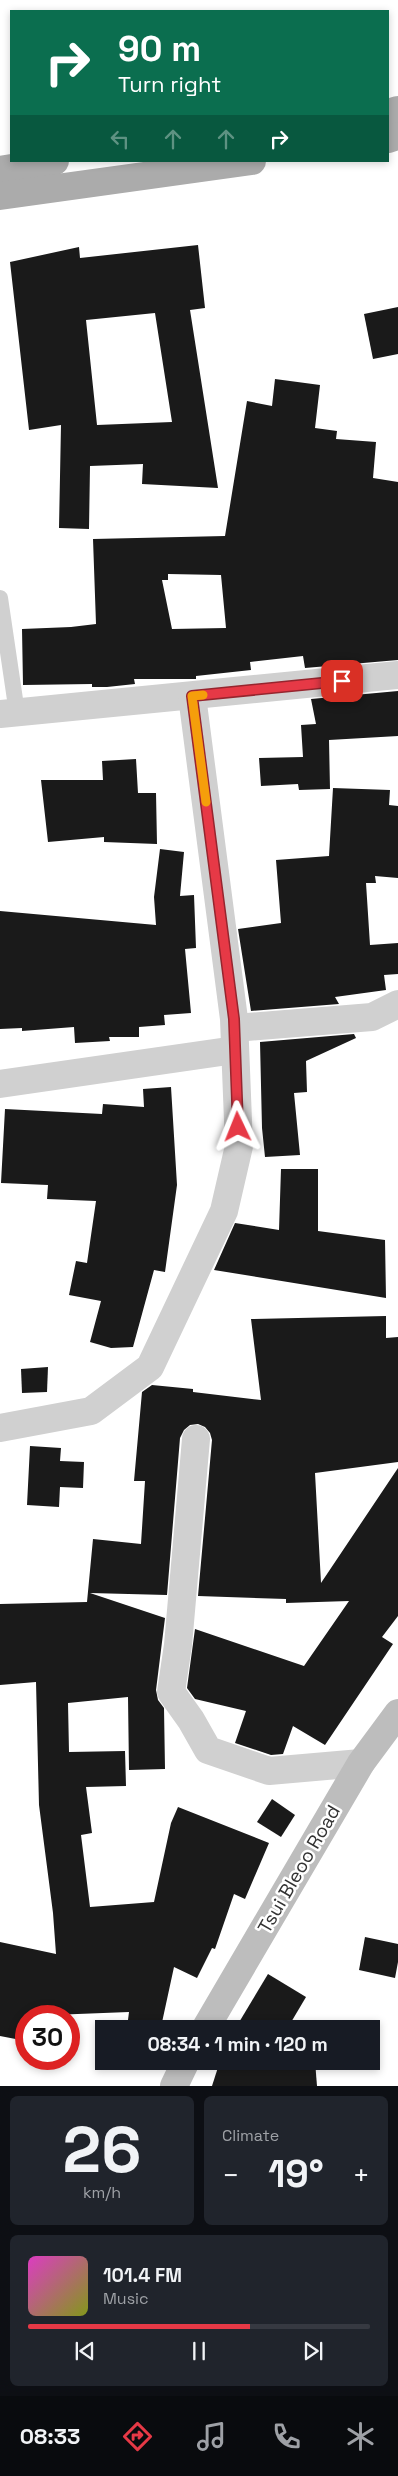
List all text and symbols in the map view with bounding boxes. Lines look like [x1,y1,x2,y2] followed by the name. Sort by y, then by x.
[118,27,201,71] text: 90 m
[35,30,100,95] icon: right
[118,70,221,98] text: Turn right
[106,125,134,153] icon: left
[159,125,187,153] icon: ahead
[212,125,240,153] icon: ahead
[265,125,293,153] icon: right
[321,660,363,702] pin
[328,667,356,695] icon: arrive
[211,1100,263,1152] position arrow
[252,1800,346,1938] street label: Tsui Bleoo Road
[15,2005,80,2070] speed limit sign: 30
[147,2032,328,2057] text: 08:34 · 1 min · 120 m
[63,2108,141,2191] text: 26
[222,2125,279,2146] text: Climate
[268,2150,324,2198] text: 19°
[222,2157,239,2193] text: −
[353,2157,370,2193] text: +
[83,2182,121,2203] text: km/h
[103,2263,182,2288] text: 101.4 FM
[103,2288,149,2309] text: Music
[71,2337,99,2365] icon: previous
[185,2337,213,2365] icon: pause
[299,2337,327,2365] icon: next
[120,2419,155,2454] icon: directions
[194,2419,229,2454] icon: music
[269,2419,304,2454] icon: phone
[343,2419,378,2454] icon: climate
[20,2422,80,2450] text: 08:33

